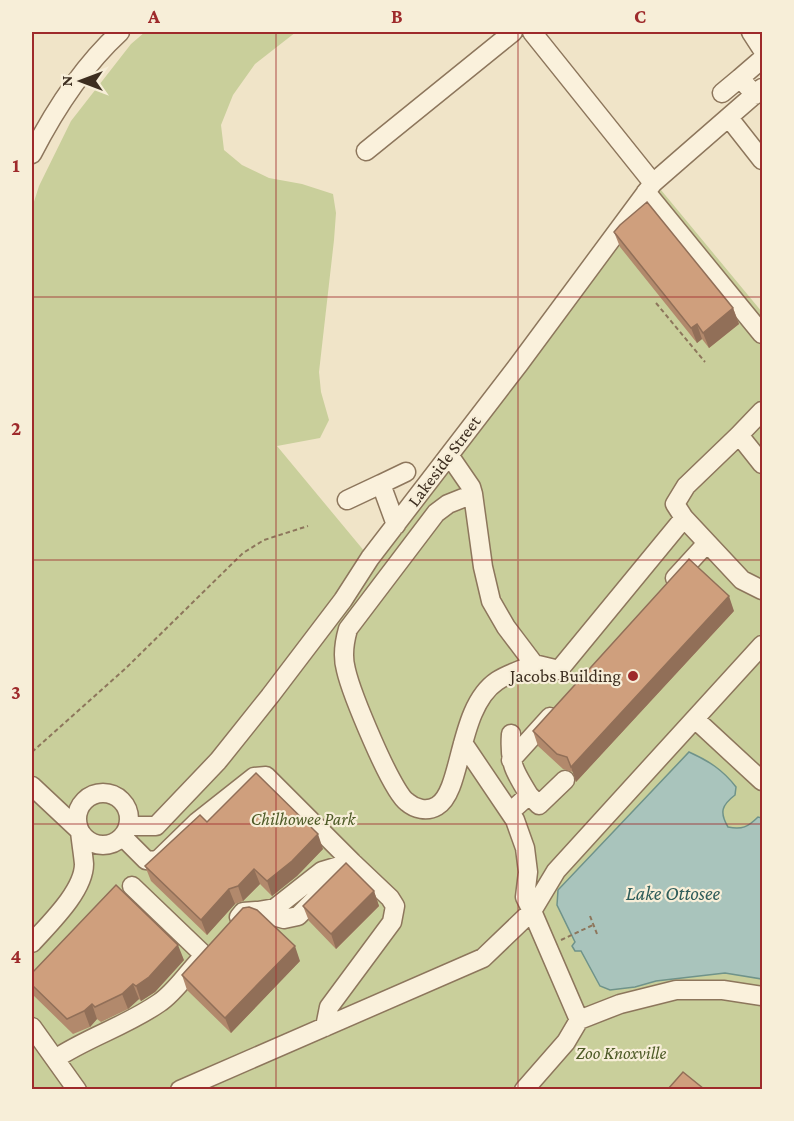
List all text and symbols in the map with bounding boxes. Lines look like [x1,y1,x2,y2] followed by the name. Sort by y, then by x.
[147,5,161,27] text: A
[391,5,403,27] text: B
[634,5,646,27] text: C
[51,51,111,111] north arrow
[58,75,75,86] text: N
[12,154,20,176] text: 1
[403,411,485,510] street label: Lakeside Street
[11,417,21,439] text: 2
[508,666,621,686] place label: Jacobs Building
[626,669,640,683] marker: Jacobs Building
[11,681,21,703] text: 3
[251,809,356,829] park label: Chilhowee Park
[626,882,721,904] water label: Lake Ottosee
[11,945,22,967] text: 4
[576,1043,666,1063] park label: Zoo Knoxville

